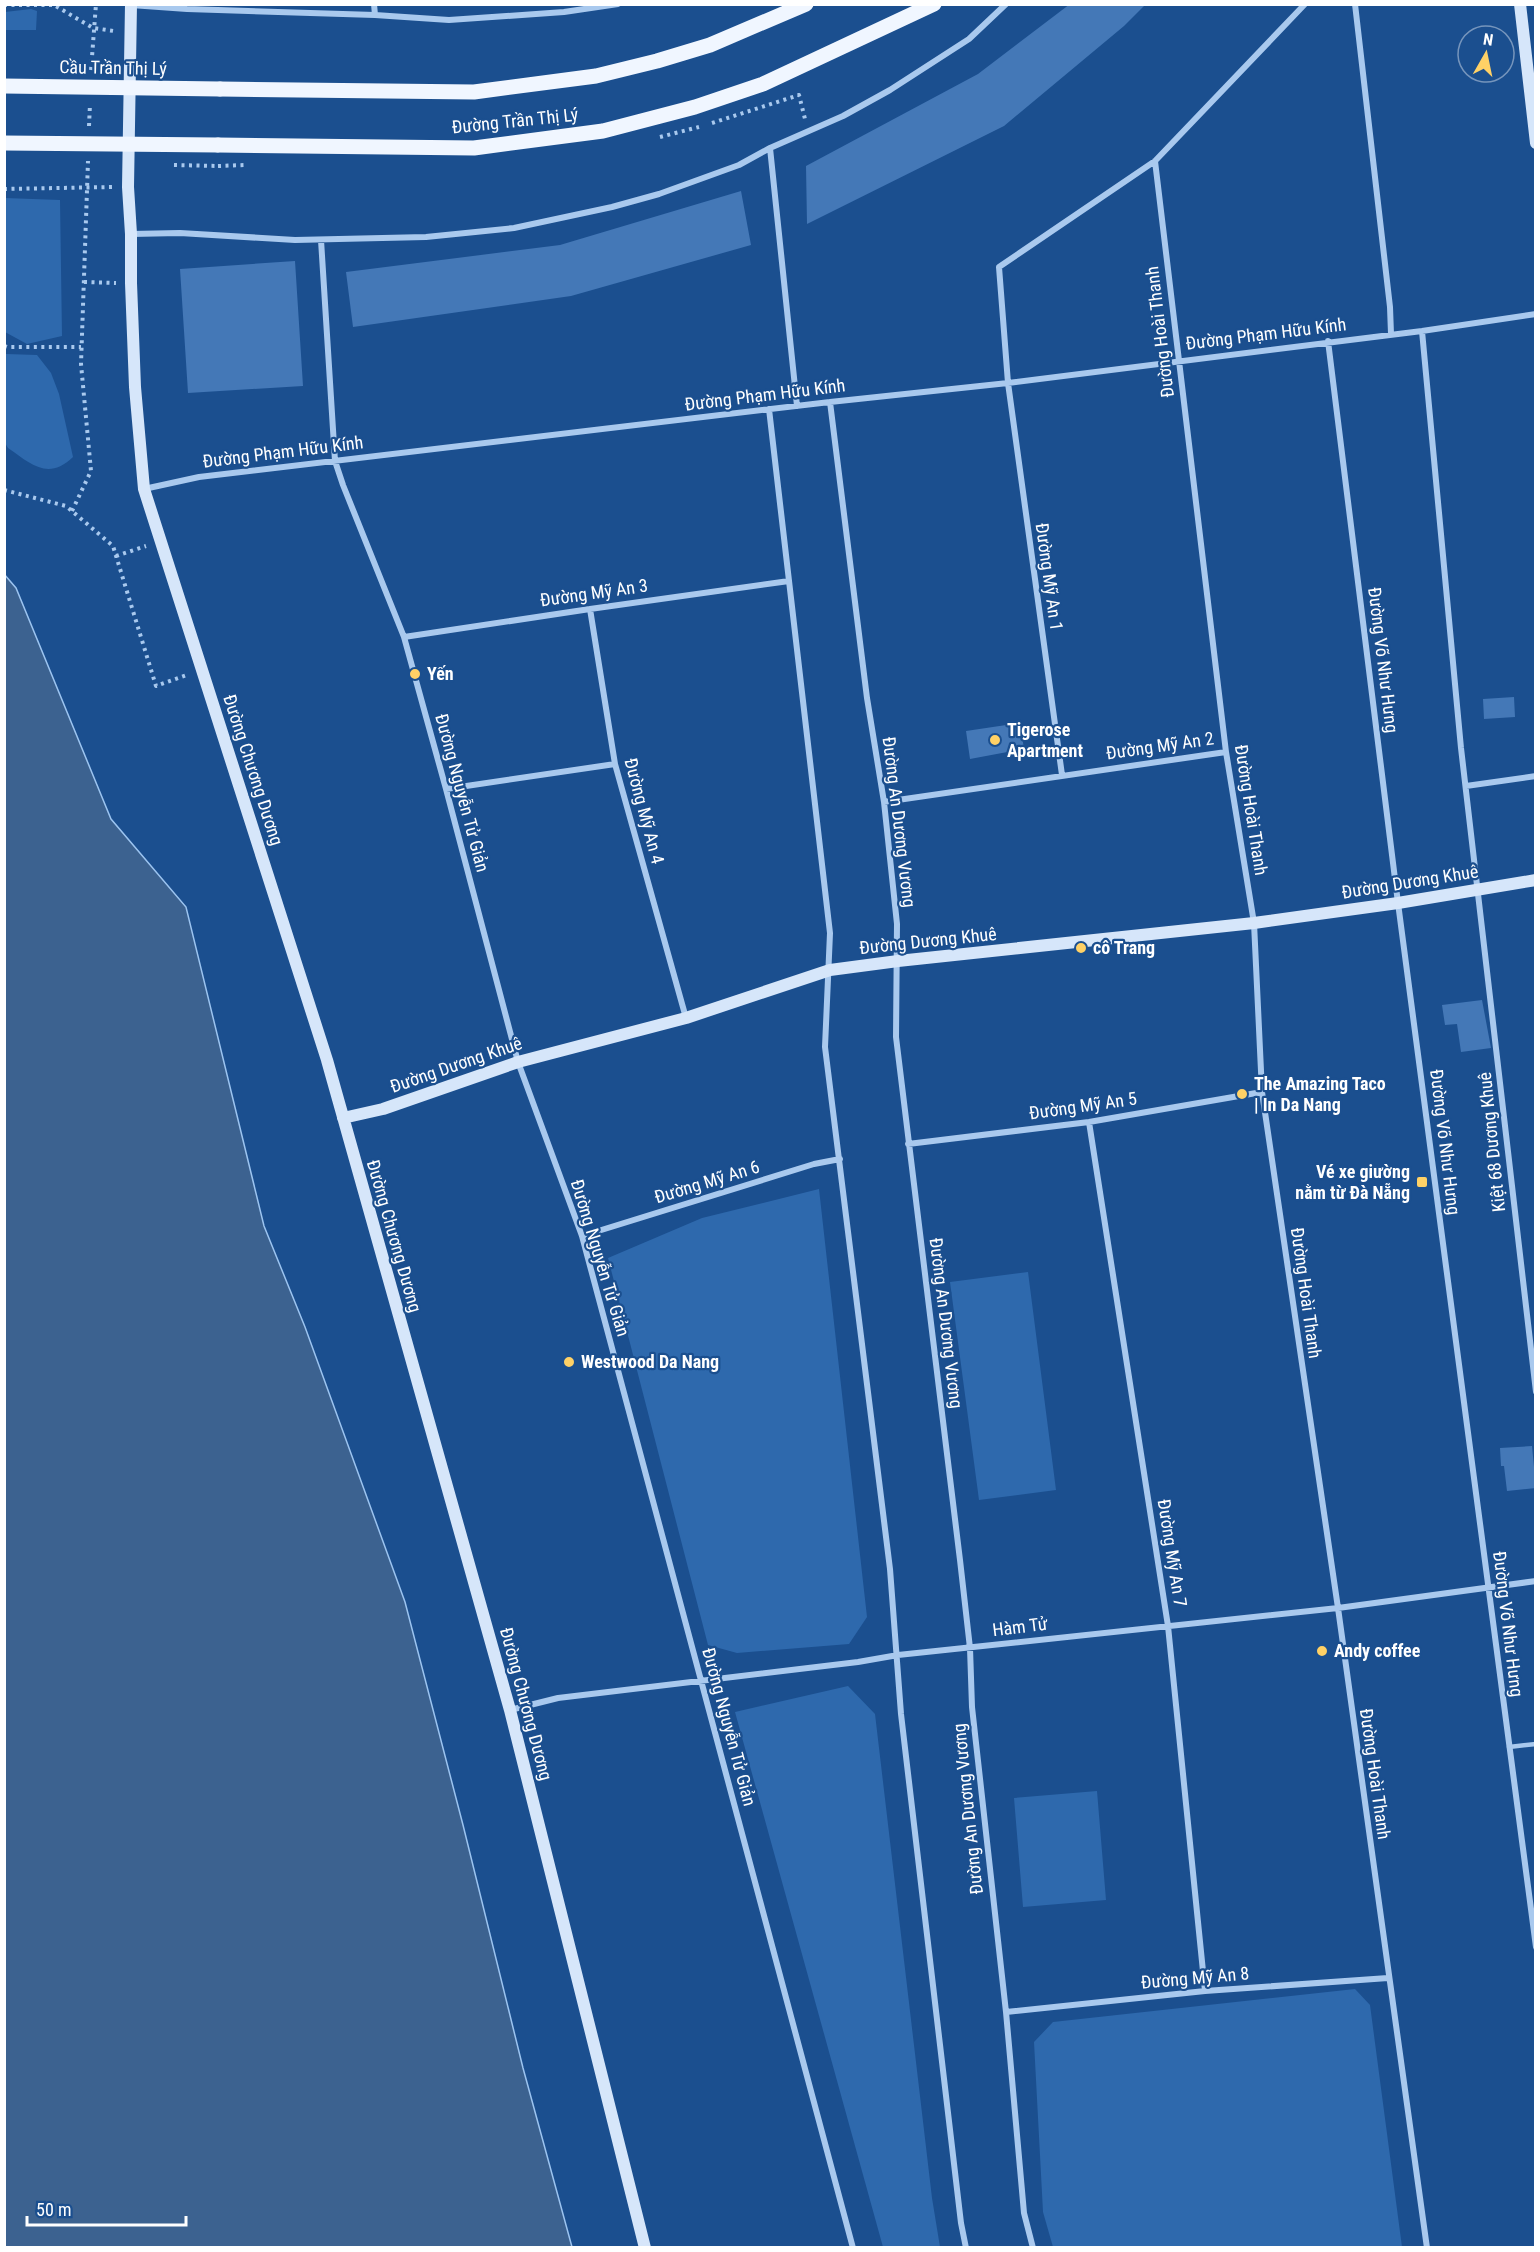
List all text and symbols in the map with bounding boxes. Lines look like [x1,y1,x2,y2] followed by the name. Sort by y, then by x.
[1456,24,1516,84] north arrow
[1482,30,1495,50] text: N
[59,56,167,79] street label: Cầu Trần Thị Lý
[451,103,580,138] street label: Đường Trần Thị Lý
[1141,265,1178,399] street label: Đường Hoài Thanh
[1184,313,1347,354] street label: Đường Phạm Hữu Kính
[683,374,846,415] street label: Đường Phạm Hữu Kính
[201,431,364,472] street label: Đường Phạm Hữu Kính
[1032,522,1067,632] street label: Đường Mỹ An 1
[539,575,649,610] street label: Đường Mỹ An 3
[1364,586,1403,734] street label: Đường Võ Như Hưng
[427,663,454,684] place label: Yến
[408,667,422,681] marker: Yến
[219,692,288,848] street label: Đường Chương Dương
[431,711,494,874] street label: Đường Nguyễn Tử Giản
[1007,719,1083,761] place label: Tigerose Apartment
[1105,728,1215,763] street label: Đường Mỹ An 2
[988,733,1002,747] marker: Tigerose Apartment
[879,735,920,908] street label: Đường An Dương Vương
[1231,743,1272,877] street label: Đường Hoài Thanh
[620,756,669,866] street label: Đường Mỹ An 4
[1340,860,1480,903] street label: Đường Dương Khuê
[858,923,998,958] street label: Đường Dương Khuê
[1093,937,1155,958] place label: cô Trang
[1074,941,1088,955] marker: cô Trang
[387,1032,524,1097] street label: Đường Dương Khuê
[1426,1068,1465,1216] street label: Đường Võ Như Hưng
[1474,1071,1509,1213] street label: Kiệt 68 Dương Khuê
[1254,1073,1386,1115] place label: The Amazing Taco | In Da Nang
[1235,1087,1249,1101] marker: The Amazing Taco | In Da Nang
[1028,1088,1138,1123] street label: Đường Mỹ An 5
[652,1156,762,1207] street label: Đường Mỹ An 6
[363,1157,426,1315] street label: Đường Chương Dương
[1295,1161,1410,1203] place label: Vé xe giường nằm từ Đà Nẵng
[1415,1175,1429,1189] marker: Vé xe giường nằm từ Đà Nẵng
[567,1177,634,1339] street label: Đường Nguyễn Tử Giản
[1287,1226,1326,1360] street label: Đường Hoài Thanh
[926,1236,967,1409] street label: Đường An Dương Vương
[581,1351,719,1372] place label: Westwood Da Nang
[562,1355,576,1369] marker: Westwood Da Nang
[1154,1498,1191,1608] street label: Đường Mỹ An 7
[1489,1550,1528,1698] street label: Đường Võ Như Hưng
[991,1613,1049,1640] street label: Hàm Tử
[496,1625,557,1783] street label: Đường Chương Dương
[1334,1640,1421,1661] place label: Andy coffee
[1315,1644,1329,1658] marker: Andy coffee
[698,1645,761,1808] street label: Đường Nguyễn Tử Giản
[1356,1707,1395,1841] street label: Đường Hoài Thanh
[948,1723,987,1896] street label: Đường An Dương Vương
[1140,1962,1250,1993] street label: Đường Mỹ An 8
[27,2189,186,2227] scale bar
[36,2199,71,2220] text: 50 m

